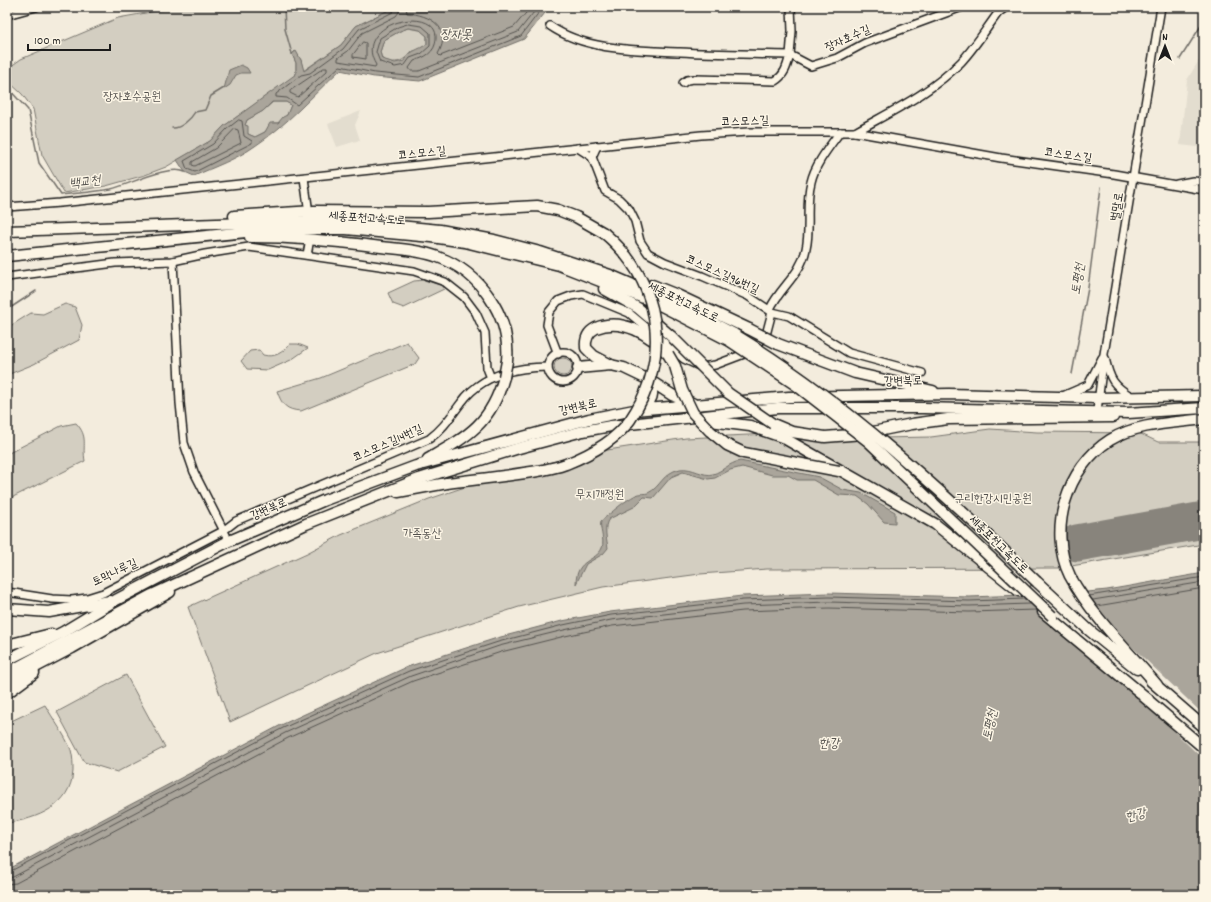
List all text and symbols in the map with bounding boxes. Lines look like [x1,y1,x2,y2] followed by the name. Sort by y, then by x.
[822,21,874,57] street label: 장자호수길
[28,26,110,52] scale bar
[440,26,472,45] water label: 장자못
[1145,26,1185,66] north arrow
[1162,30,1168,46] text: N
[34,33,61,50] text: 100 m
[103,89,161,106] park label: 장자호수공원
[721,113,770,131] street label: 코스모스길
[397,143,447,165] street label: 코스모스길
[1043,144,1093,168] street label: 코스모스길
[68,171,103,194] water label: 백교천
[1107,191,1129,223] street label: 벌말로
[328,208,406,230] street label: 세종포천고속도로
[682,251,762,299] street label: 코스모스길96번길
[1067,260,1091,296] water label: 토평천
[645,278,721,328] street label: 세종포천고속도로
[884,373,922,391] street label: 강변북로
[557,395,599,421] street label: 강변북로
[350,421,426,467] street label: 코스모스길14번길
[576,487,624,504] park label: 무지개정원
[954,491,1032,508] park label: 구리한강시민공원
[248,495,290,525] street label: 강변북로
[964,512,1032,578] street label: 세종포천고속도로
[403,526,442,543] park label: 가족동산
[90,555,141,591] street label: 토막나루길
[978,706,1004,742] water label: 토평천
[819,735,841,754] water label: 한강
[1124,804,1150,828] water label: 한강

